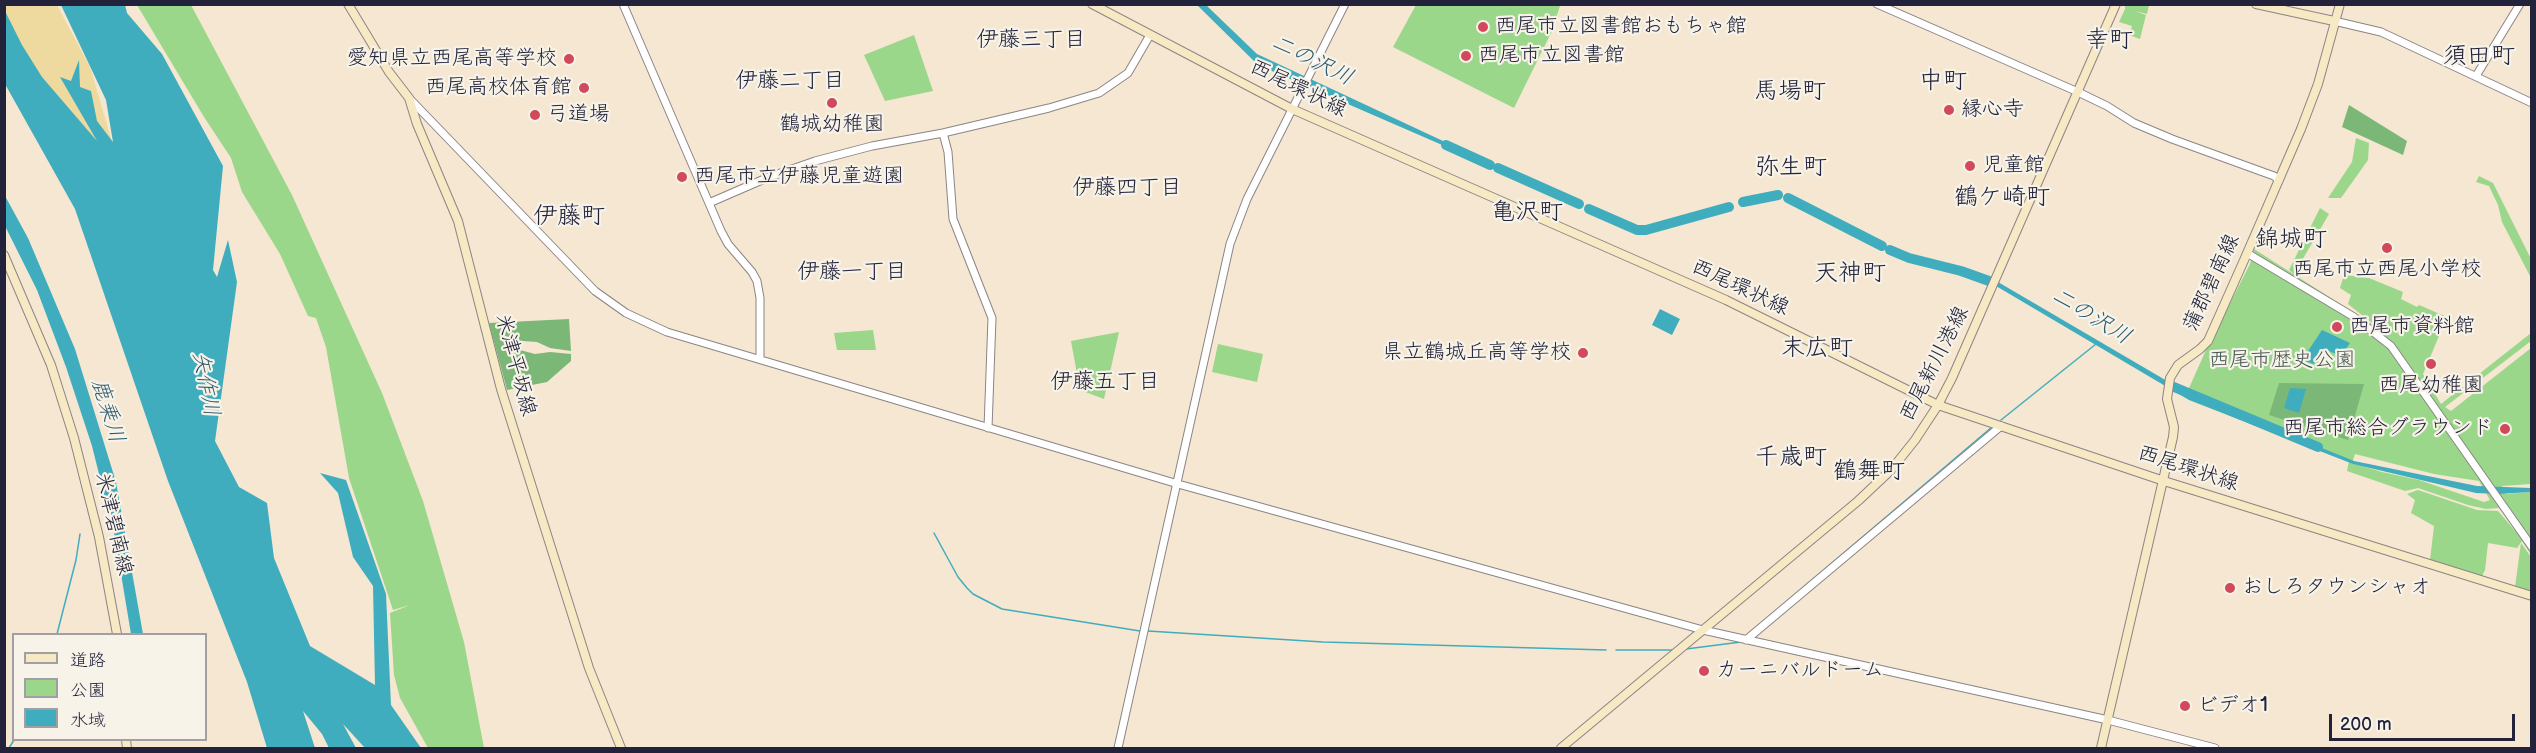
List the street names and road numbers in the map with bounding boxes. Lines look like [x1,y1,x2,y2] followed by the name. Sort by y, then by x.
[1245,55,1351,123] street label: 西尾環状線
[2178,230,2246,336] street label: 蒲郡碧南線
[1687,254,1793,322] street label: 西尾環状線
[1895,302,1975,426] street label: 西尾新川港線
[489,311,541,419] street label: 米津平坂線
[2134,441,2242,497] street label: 西尾環状線
[89,470,137,578] street label: 米津碧南線

